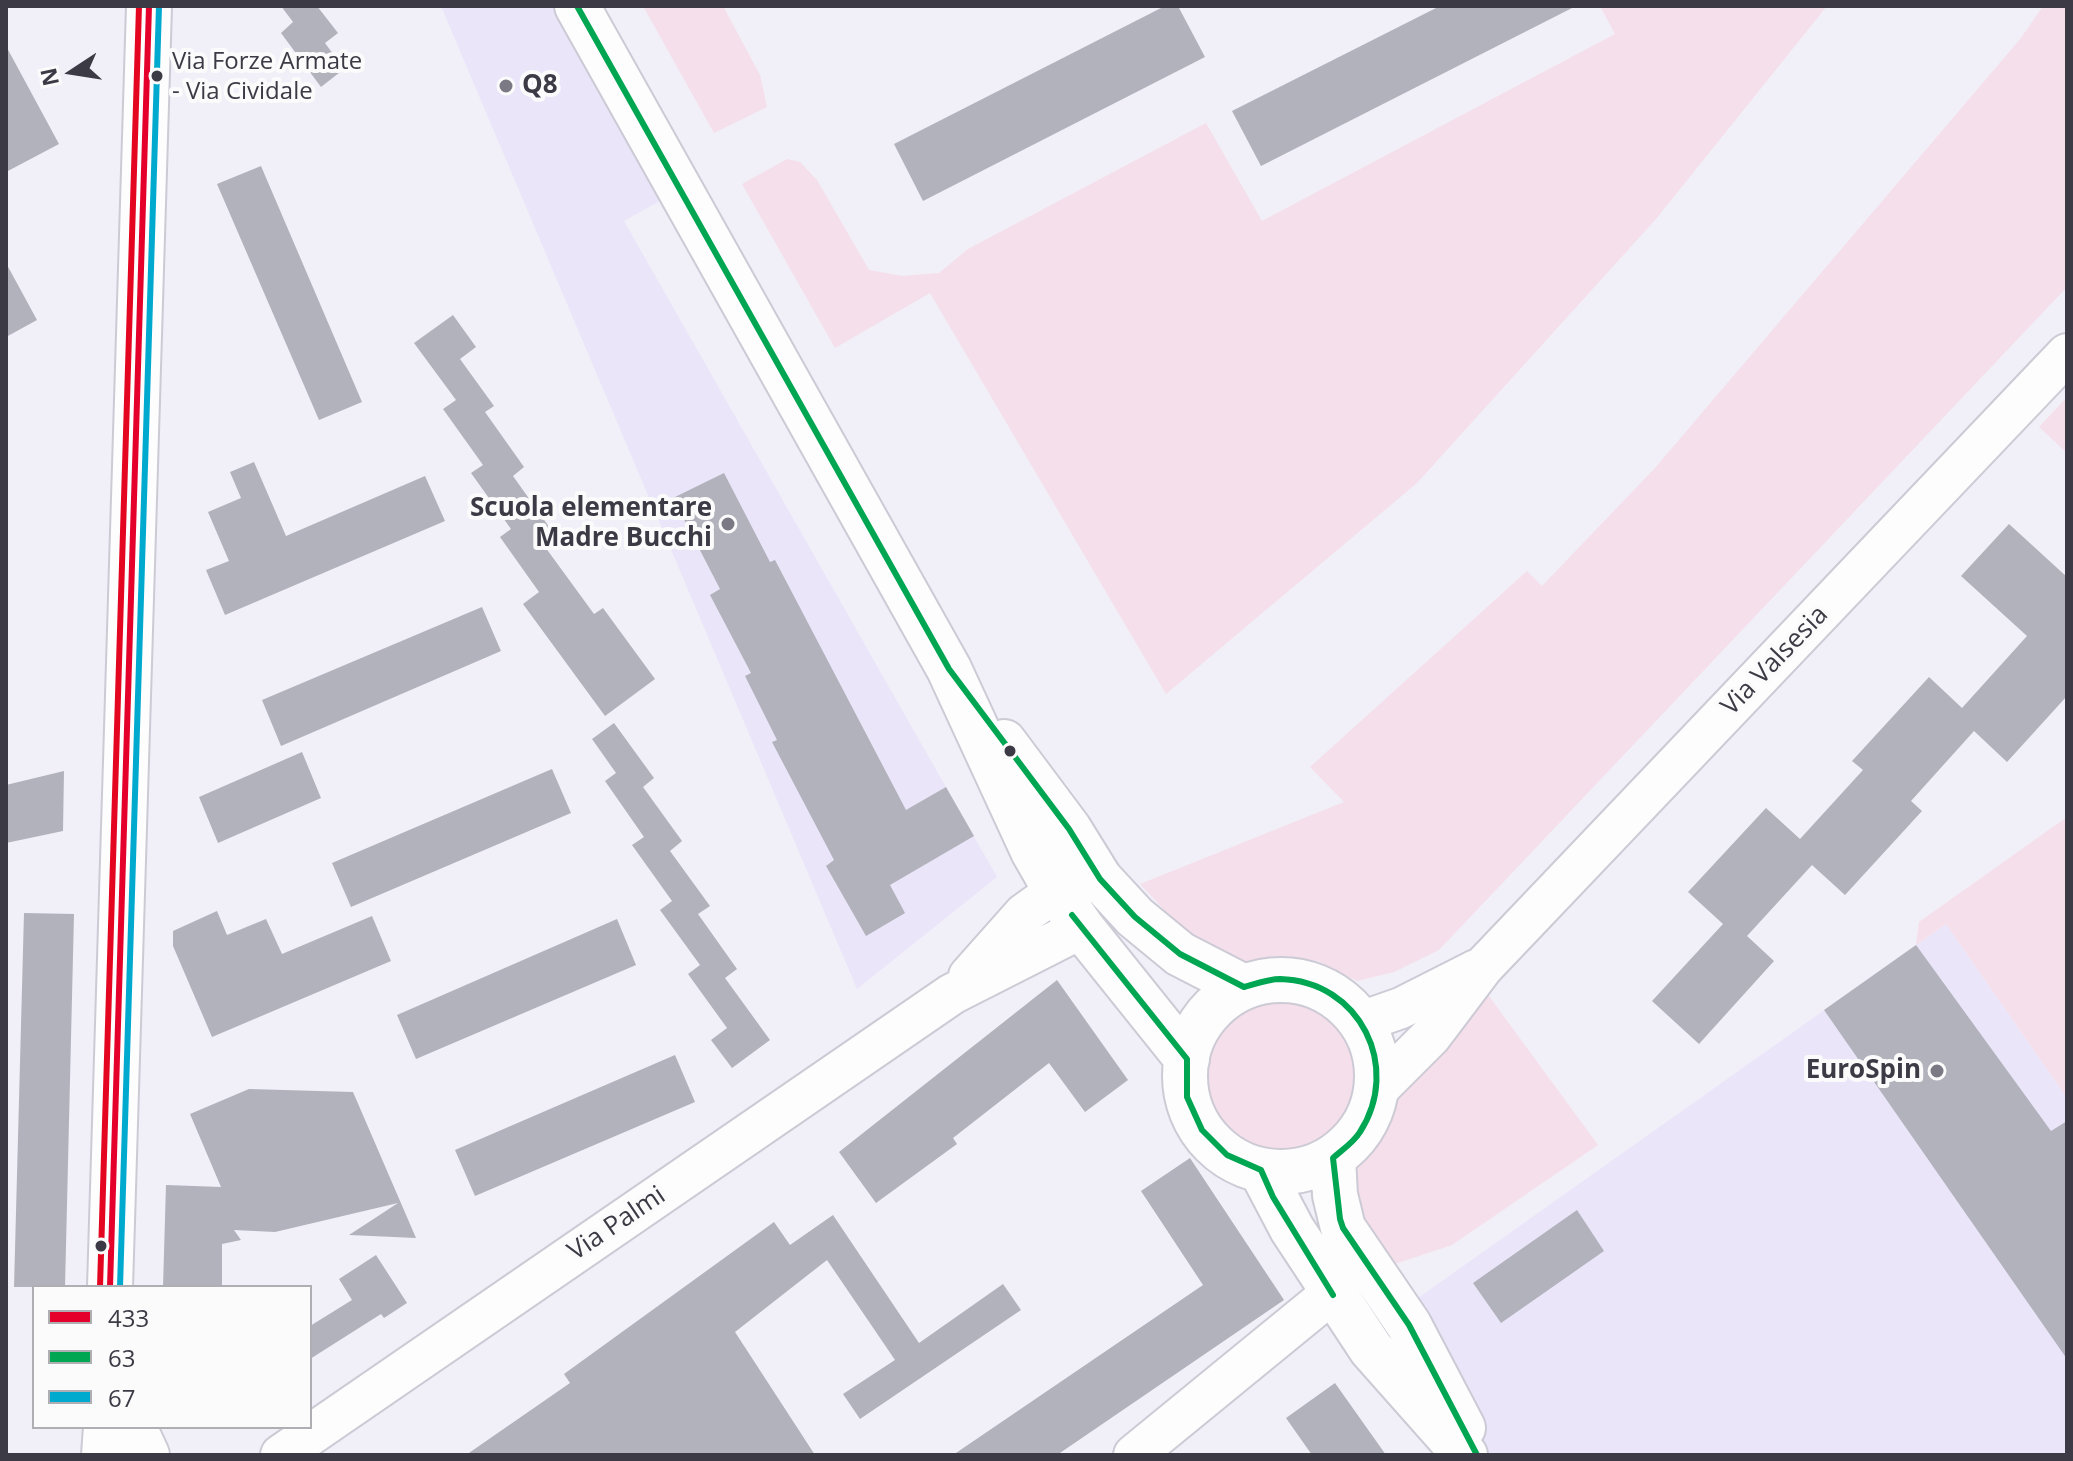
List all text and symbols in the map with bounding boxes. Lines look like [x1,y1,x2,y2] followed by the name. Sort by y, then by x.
[32,32,112,112] north arrow
[172,48,362,104] place label: Via Forze Armate - Via Cividale
[32,65,65,89] text: N
[149,68,165,84] marker: Via Forze Armate - Via Cividale
[522,70,558,102] place label: Q8
[497,77,515,95] marker: Q8
[470,493,712,554] place label: Scuola elementare Madre Bucchi
[719,515,737,533] marker: Scuola elementare Madre Bucchi
[1715,600,1835,722] street label: Via Valsesia
[1002,743,1018,759] unlabelled marker
[1806,1055,1921,1087] place label: EuroSpin
[1928,1062,1946,1080] marker: EuroSpin
[562,1180,672,1268] street label: Via Palmi
[93,1238,109,1254] unlabelled marker
[32,1285,312,1429] legend
[108,1301,149,1334] text: 433
[108,1341,135,1374] text: 63
[108,1381,135,1414] text: 67

